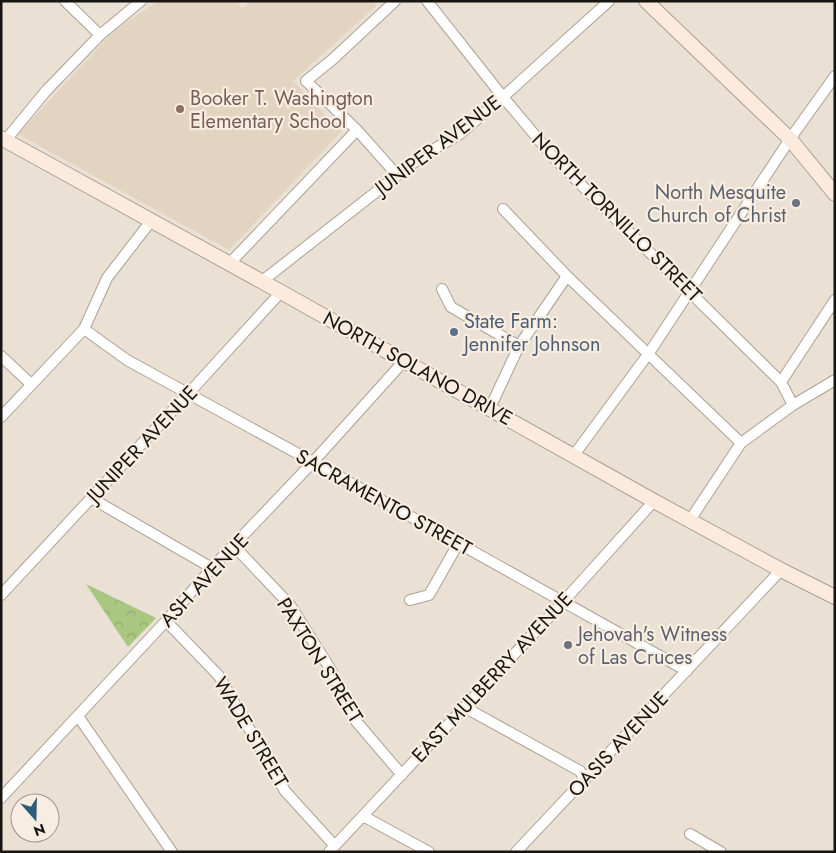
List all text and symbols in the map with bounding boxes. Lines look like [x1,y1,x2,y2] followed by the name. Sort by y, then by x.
[190,84,373,136] place label: Booker T. Washington Elementary School
[367,88,507,204] street label: JUNIPER AVENUE
[174,103,186,115] marker: Booker T. Washington Elementary School
[525,126,709,309] street label: NORTH TORNILLO STREET
[647,178,786,230] place label: North Mesquite Church of Christ
[790,197,802,209] marker: North Mesquite Church of Christ
[318,304,518,433] street label: NORTH SOLANO DRIVE
[461,307,600,359] place label: State Farm: Jennifer Johnson
[448,326,460,338] marker: State Farm: Jennifer Johnson
[78,379,205,512] street label: JUNIPER AVENUE
[290,442,478,563] street label: SACRAMENTO STREET
[153,527,256,634] street label: ASH AVENUE
[405,585,579,769] street label: EAST MULBERRY AVENUE
[269,592,370,729] street label: PAXTON STREET
[575,620,727,672] place label: Jehovah's Witness of Las Cruces
[562,639,574,651] marker: Jehovah's Witness of Las Cruces
[206,671,295,794] street label: WADE STREET
[562,685,675,804] street label: OASIS AVENUE
[10,793,60,843] north arrow
[31,819,48,842] text: N

